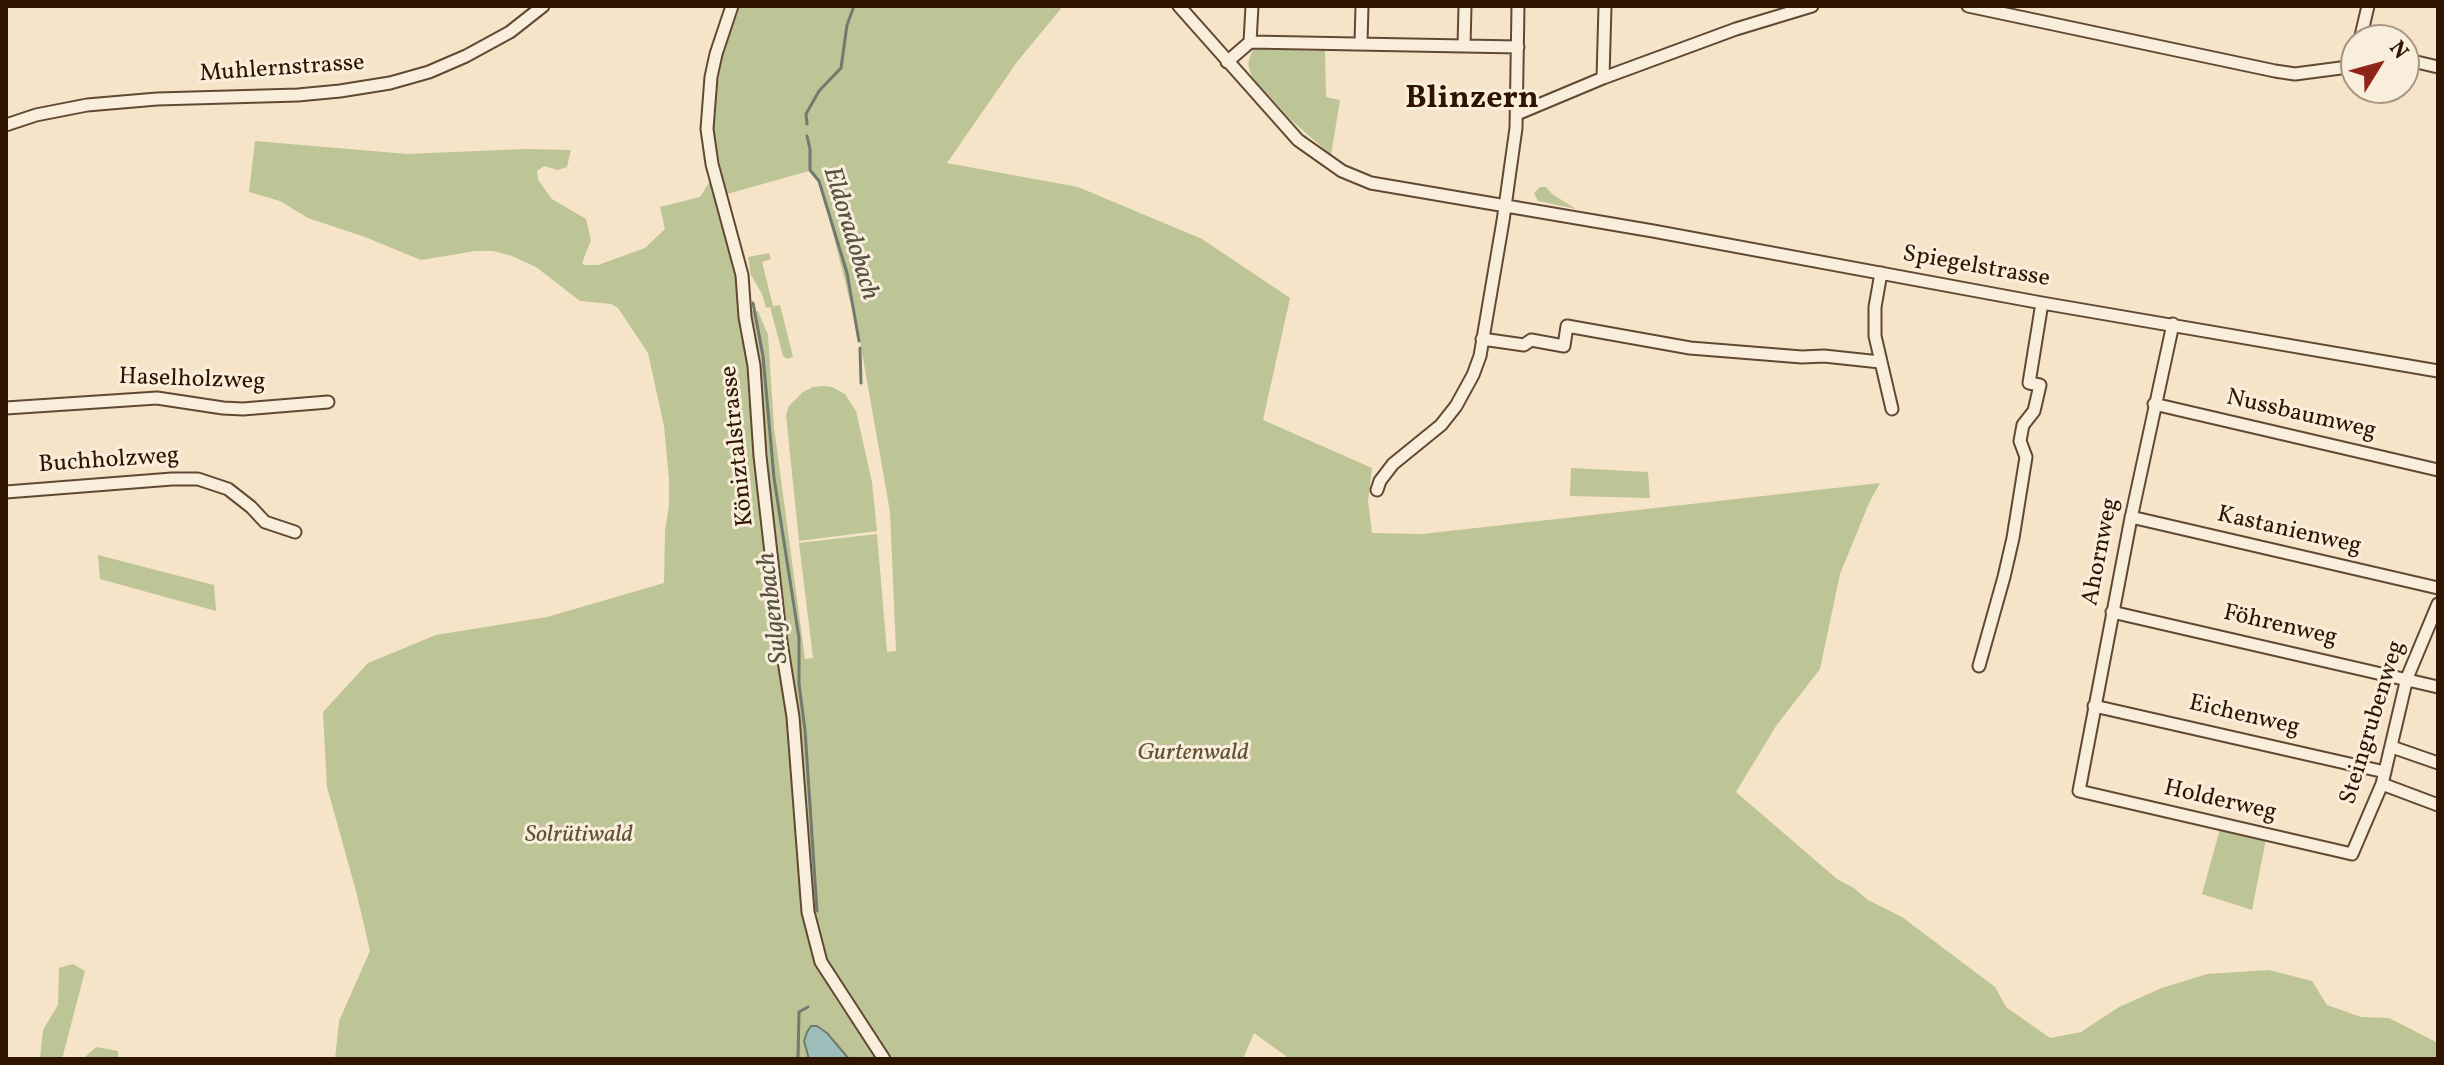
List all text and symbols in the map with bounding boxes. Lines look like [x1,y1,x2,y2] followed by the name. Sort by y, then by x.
[2340,24,2420,104] north arrow
[2381,35,2415,66] text: N
[199,50,365,90] street label: Muhlernstrasse
[1405,82,1539,120] district label: Blinzern
[814,164,884,304] water label: Eldoradobach
[1900,241,2052,295] street label: Spiegelstrasse
[118,364,266,398] street label: Haselholzweg
[716,364,762,528] street label: Köniztalstrasse
[2223,385,2379,447] street label: Nussbaumweg
[38,443,180,481] street label: Buchholzweg
[2077,496,2127,608] street label: Ahornweg
[2214,501,2364,563] street label: Kastanienweg
[753,550,797,666] water label: Sulgenbach
[2220,600,2340,654] street label: Föhrenweg
[2335,637,2413,809] street label: Steingrubenweg
[2186,690,2302,744] street label: Eichenweg
[1137,741,1249,769] park label: Gurtenwald
[2161,775,2279,829] street label: Holderweg
[525,823,633,851] park label: Solrütiwald

